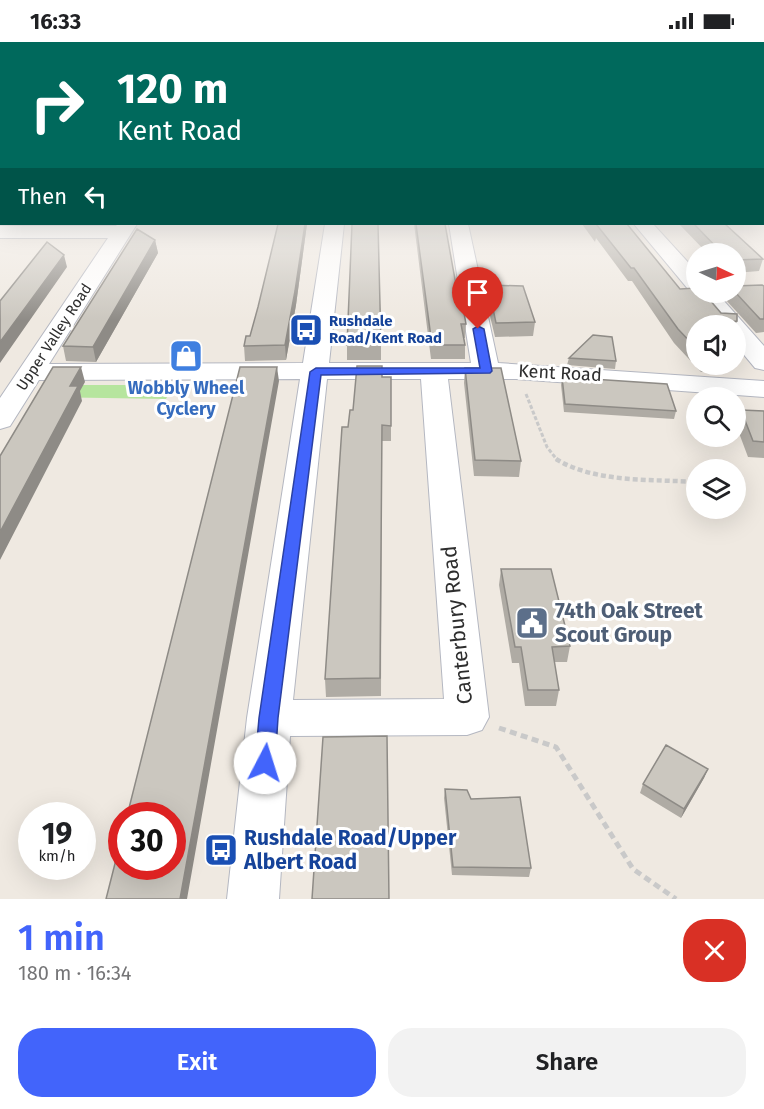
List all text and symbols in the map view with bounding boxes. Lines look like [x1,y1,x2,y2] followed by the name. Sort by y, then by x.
[30,8,81,35] text: 16:33
[117,64,228,114] text: 120 m
[18,66,96,144] icon: right
[117,115,242,147] text: Kent Road
[79,180,112,213] icon: left
[18,183,67,210] text: Then
[686,243,746,303] north arrow
[686,243,746,519] map controls
[452,267,503,329] pin
[461,276,494,309] icon: arrive
[13,280,95,394] street label: Upper Valley Road
[288,312,324,348] bus stop icon: Rushdale Road/Kent Road
[329,312,442,347] place label: Rushdale Road/Kent Road
[686,315,746,375] button: sound
[168,338,204,374] shop icon: Wobbly Wheel Cyclery
[518,360,602,386] street label: Kent Road
[128,377,245,420] place label: Wobbly Wheel Cyclery
[686,387,746,447] button: search
[686,459,746,519] button: layers
[436,544,478,706] street label: Canterbury Road
[555,598,704,648] place label: 74th Oak Street Scout Group
[514,605,550,641] public building icon: 74th Oak Street Scout Group
[233,731,297,795] position arrow
[108,802,186,880] speed limit sign: 30
[42,816,72,852] text: 19
[243,825,457,875] place label: Rushdale Road/Upper Albert Road
[203,832,239,868] bus stop icon: Rushdale Road/Upper Albert Road
[38,847,76,865] text: km/h
[18,916,105,960] text: 1 min
[683,919,746,982] button: close
[18,961,132,985] text: 180 m · 16:34
[18,1028,376,1097] button: Exit
[388,1028,746,1097] button: Share

